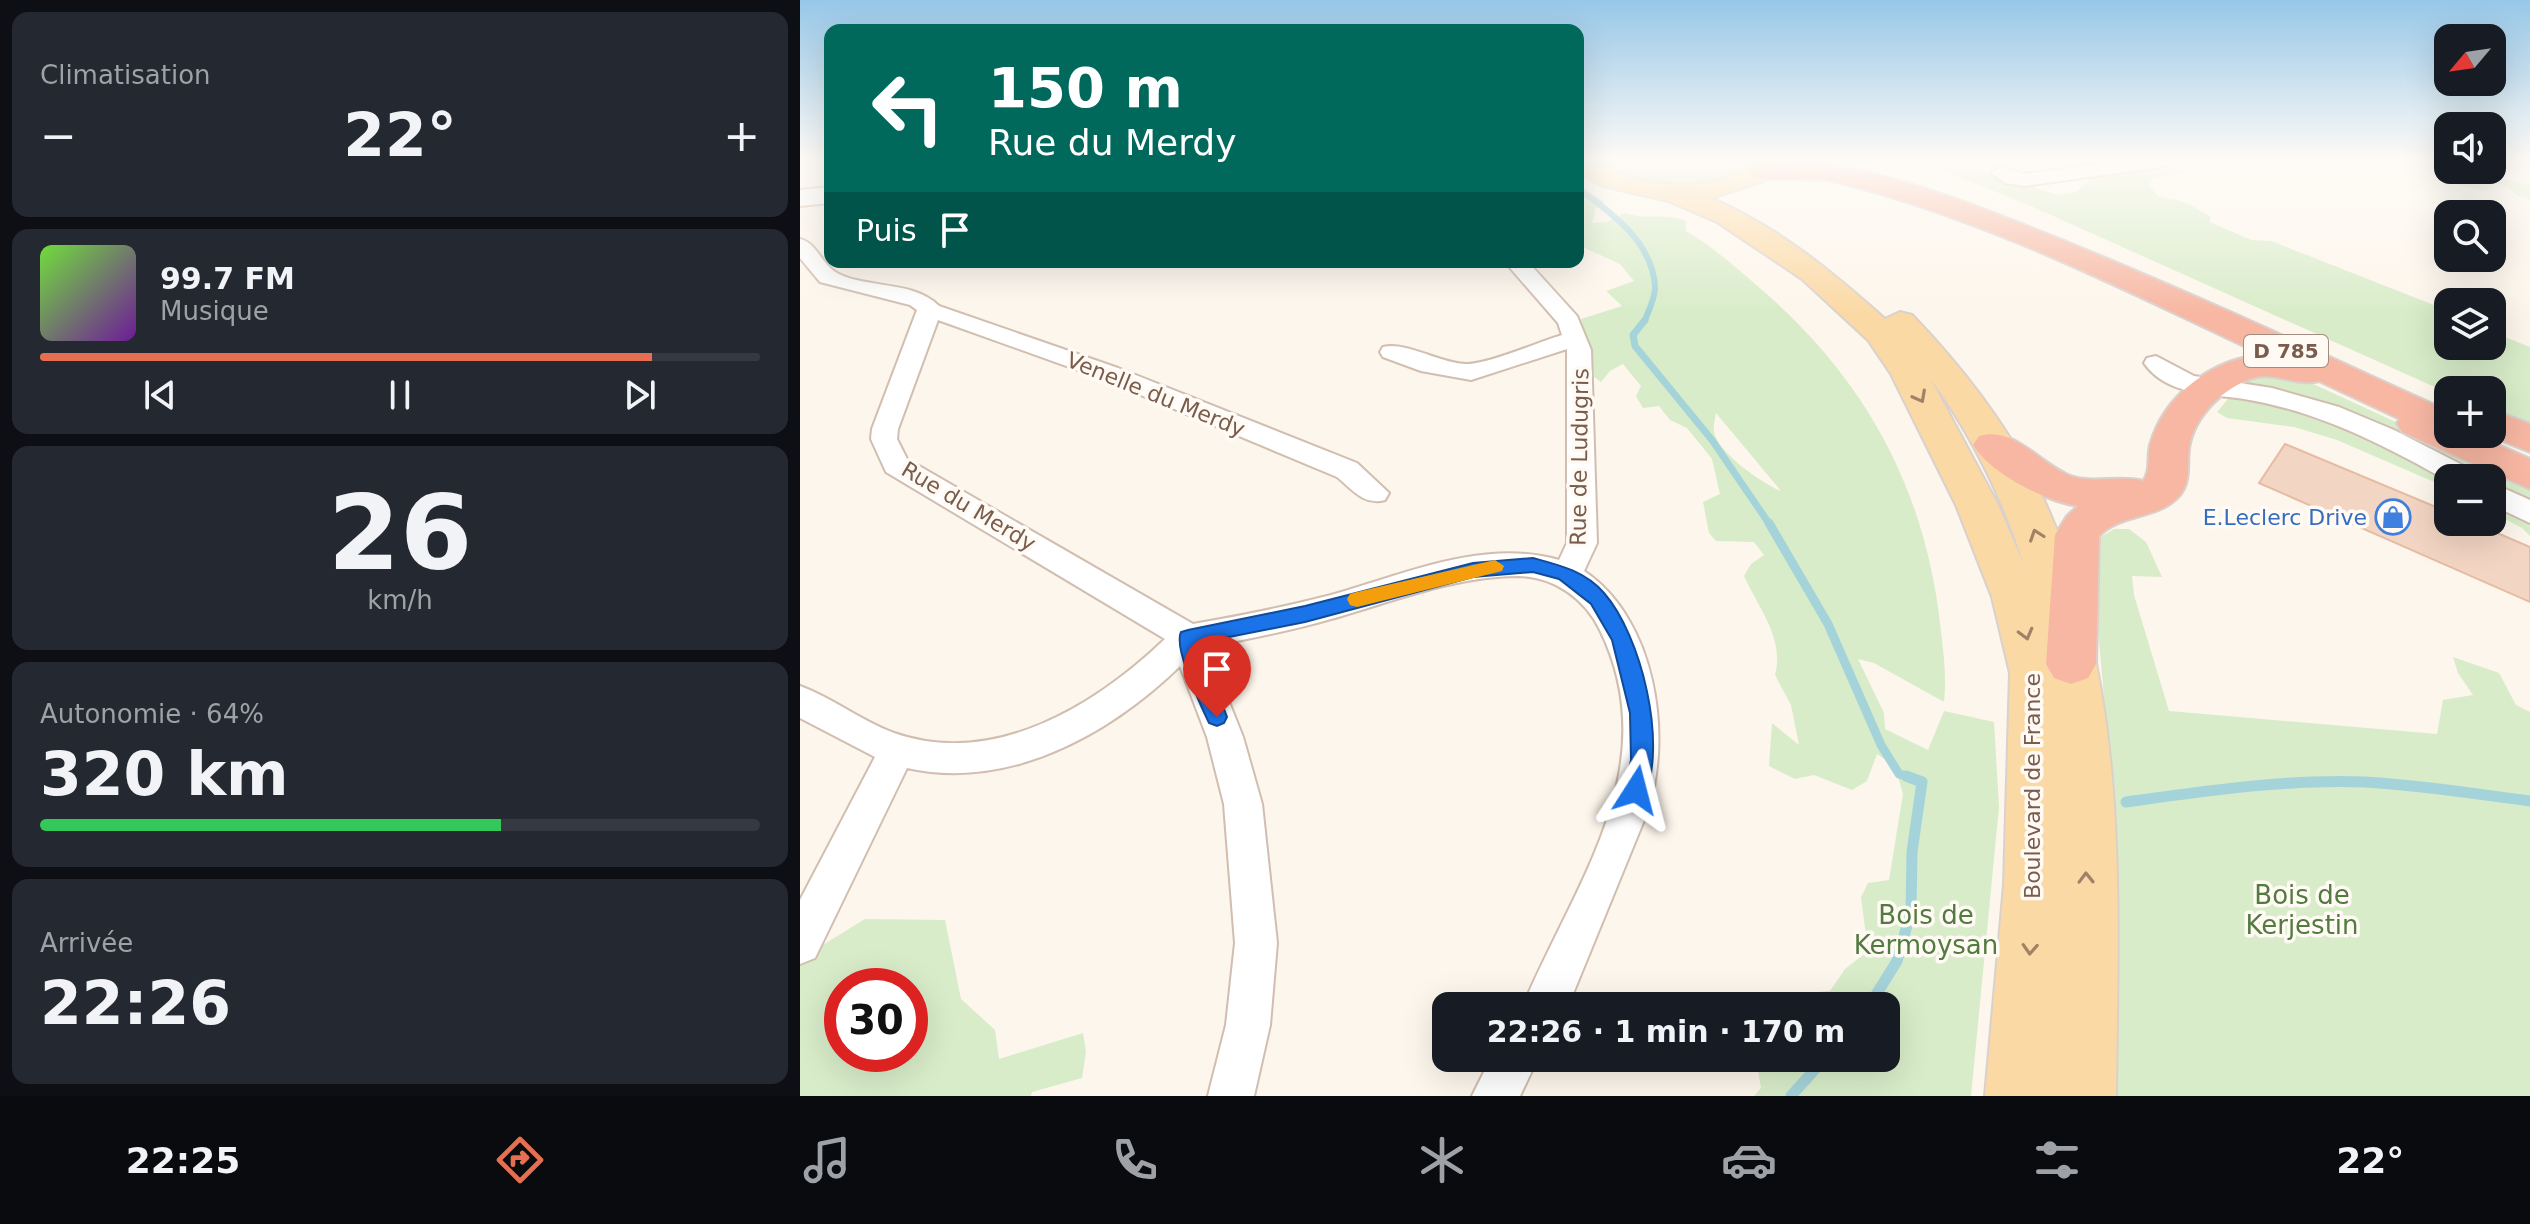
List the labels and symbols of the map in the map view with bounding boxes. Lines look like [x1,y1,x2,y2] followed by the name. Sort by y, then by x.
[2434,24,2506,96] north arrow
[2244,335,2328,367] road number: D 785
[1063,347,1249,442] street label: Venelle du Merdy
[1565,368,1594,546] street label: Rue de Ludugris
[1911,389,1926,404] one-way arrow
[897,457,1040,556] street label: Rue du Merdy
[2374,498,2412,536] shop icon: E.Leclerc Drive
[2203,505,2367,530] place label: E.Leclerc Drive
[2029,529,2046,543] one-way arrow
[2017,627,2033,641] one-way arrow
[1183,635,1251,717] pin
[2020,673,2045,899] street label: Boulevard de France
[1594,748,1678,832] position arrow
[2077,871,2095,884] one-way arrow
[2245,880,2359,940] park label: Bois de Kerjestin
[1854,900,1998,960] park label: Bois de Kermoysan
[2022,943,2039,956] one-way arrow
[824,968,928,1072] speed limit sign: 30

